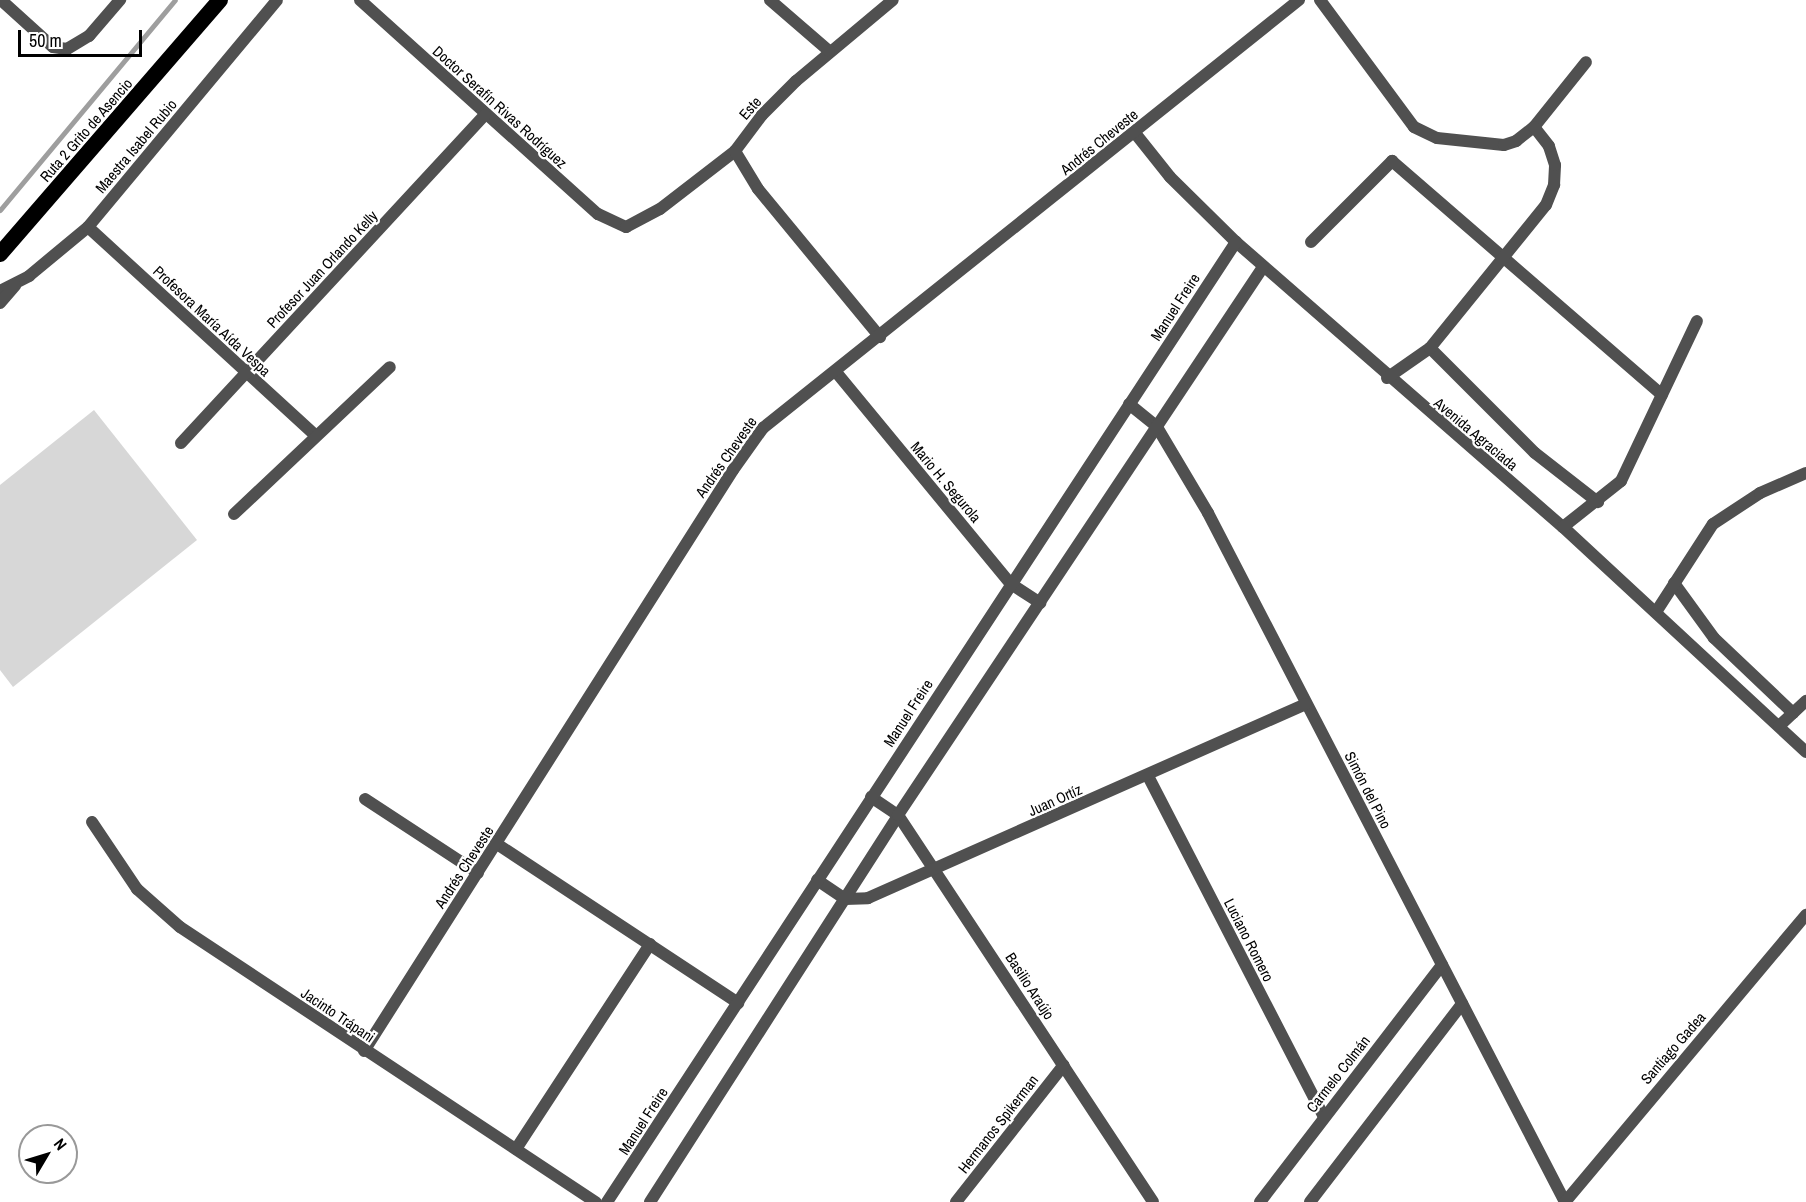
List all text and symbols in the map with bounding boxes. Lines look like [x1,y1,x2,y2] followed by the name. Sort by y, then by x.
[21,18,146,56] scale bar
[29,28,62,53] text: 50 m
[429,42,571,172] street label: Doctor Serafín Rivas Rodríguez
[36,74,136,186] street label: Ruta 2 Grito de Asencio
[735,93,765,123] street label: Este
[92,95,180,197] street label: Maestra Isabel Rubio
[1057,105,1141,179] street label: Andrés Cheveste
[263,207,381,331] street label: Profesor Juan Orlando Kelly
[149,262,275,380] street label: Profesora María Aída Vespa
[1147,270,1203,344] street label: Manuel Freire
[1430,394,1522,474] street label: Avenida Agraciada
[692,413,760,501] street label: Andrés Cheveste
[907,438,985,526] street label: Mario H. Segurola
[880,676,936,750] street label: Manuel Freire
[1341,748,1395,832] street label: Simón del Pino
[1025,780,1085,820] street label: Juan Ortíz
[431,823,497,911] street label: Andrés Cheveste
[1220,895,1278,985] street label: Luciano Romero
[1002,949,1058,1023] street label: Basilio Araújo
[298,984,378,1046] street label: Jacinto Trápani
[1637,1008,1709,1088] street label: Santiago Gadea
[1303,1032,1373,1116] street label: Carmelo Colmán
[954,1071,1042,1177] street label: Hermanos Spikerman
[615,1084,671,1158] street label: Manuel Freire
[18,1124,78,1184] north arrow
[49,1134,72,1155] text: N

